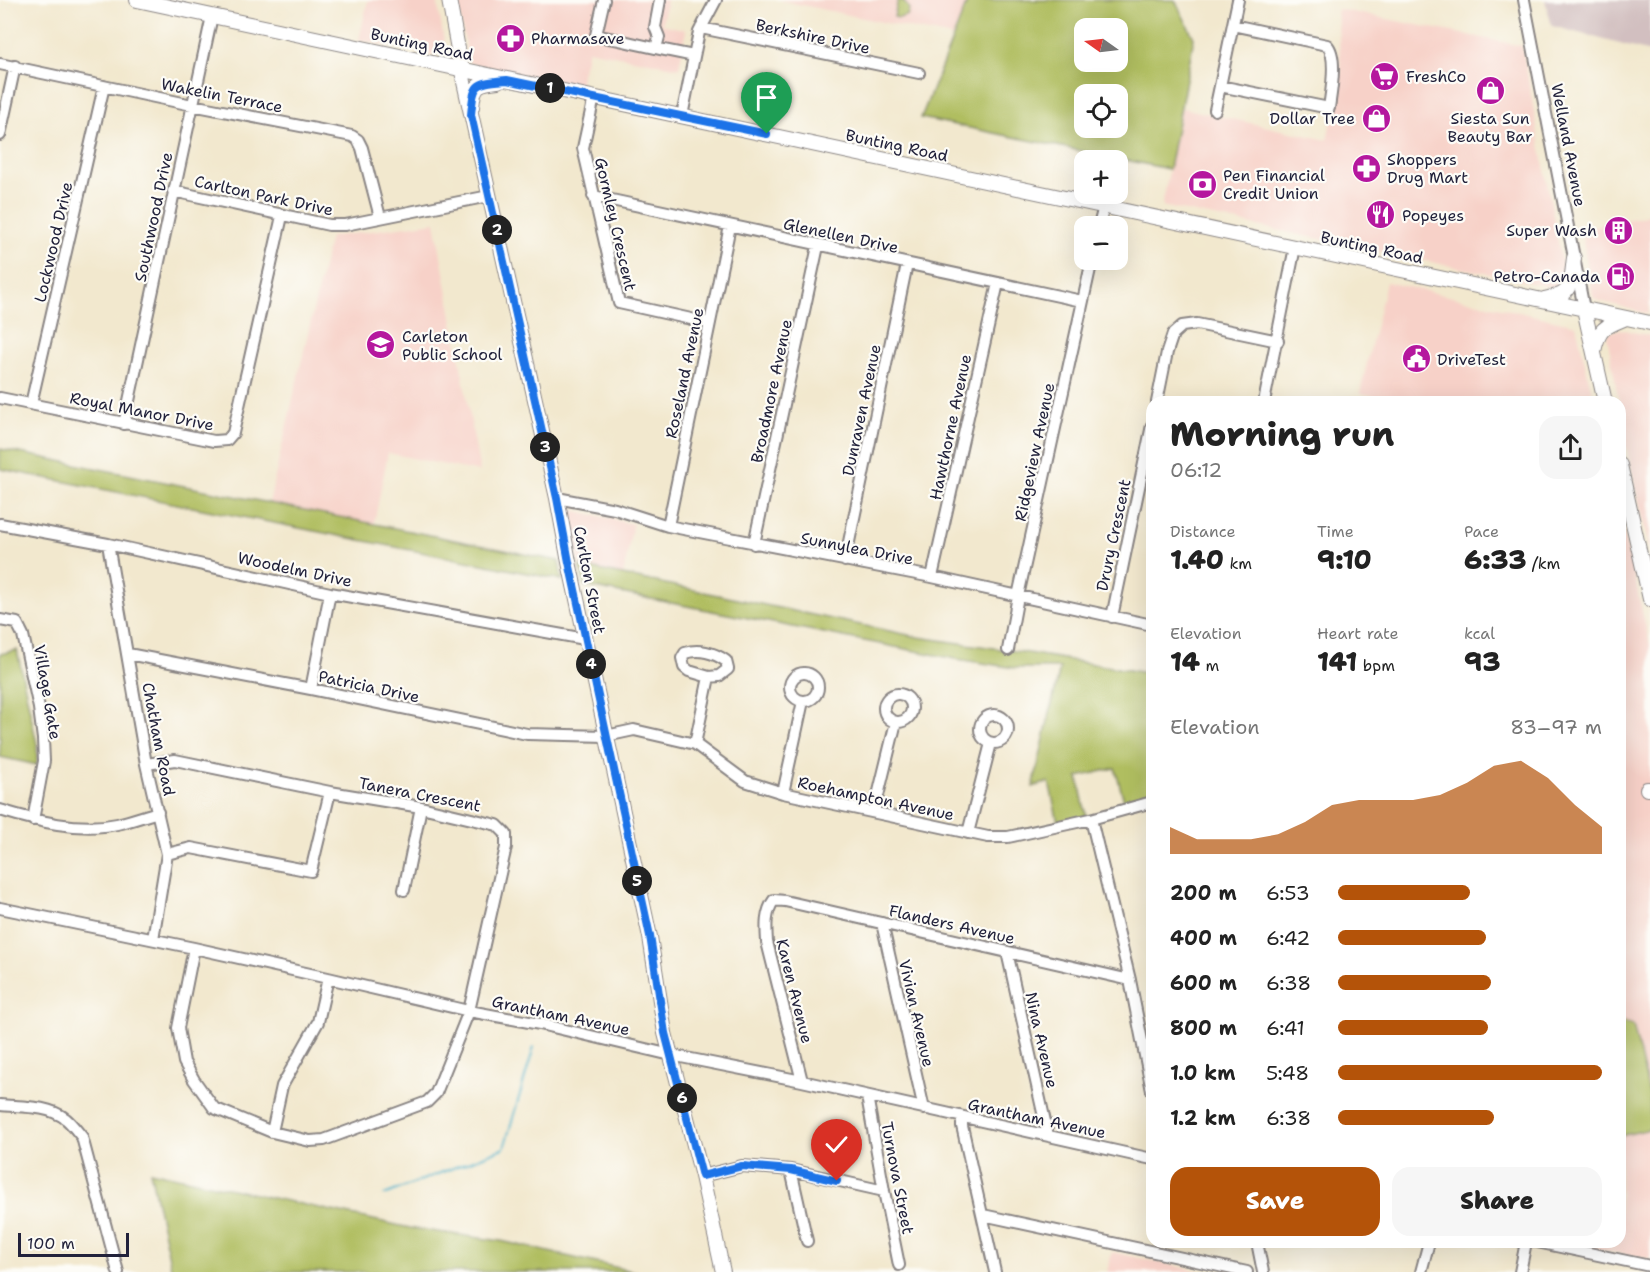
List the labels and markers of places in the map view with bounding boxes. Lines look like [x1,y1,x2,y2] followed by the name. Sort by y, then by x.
[494,22,526,54] pharmacy icon: Pharmasave
[531,28,625,49] place label: Pharmasave
[1369,60,1401,92] supermarket icon: FreshCo
[1406,66,1466,87] place label: FreshCo
[741,72,792,134] pin
[535,73,565,103] pin: 1
[1474,74,1506,106] shop icon: Siesta Sun Beauty Bar
[1360,102,1392,134] shop icon: Dollar Tree
[1270,108,1355,129] place label: Dollar Tree
[1447,108,1533,147] place label: Siesta Sun Beauty Bar
[1387,149,1468,188] place label: Shoppers Drug Mart
[1350,152,1382,184] pharmacy icon: Shoppers Drug Mart
[1223,165,1325,204] place label: Pen Financial Credit Union
[1186,168,1218,200] bank icon: Pen Financial Credit Union
[1365,199,1397,231] restaurant icon: Popeyes
[1402,205,1464,226] place label: Popeyes
[1602,214,1634,246] building icon: Super Wash
[482,215,512,245] pin: 2
[1506,220,1597,241] place label: Super Wash
[1605,260,1637,292] fuel station icon: Petro-Canada
[1493,266,1600,287] place label: Petro-Canada
[402,326,503,365] place label: Carleton Public School
[365,329,397,361] school or university icon: Carleton Public School
[1400,343,1432,375] public building icon: DriveTest
[1437,349,1506,370] place label: DriveTest
[530,432,560,462] pin: 3
[576,649,606,679] pin: 4
[622,866,652,896] pin: 5
[667,1083,697,1113] pin: 6
[811,1119,862,1181] pin

